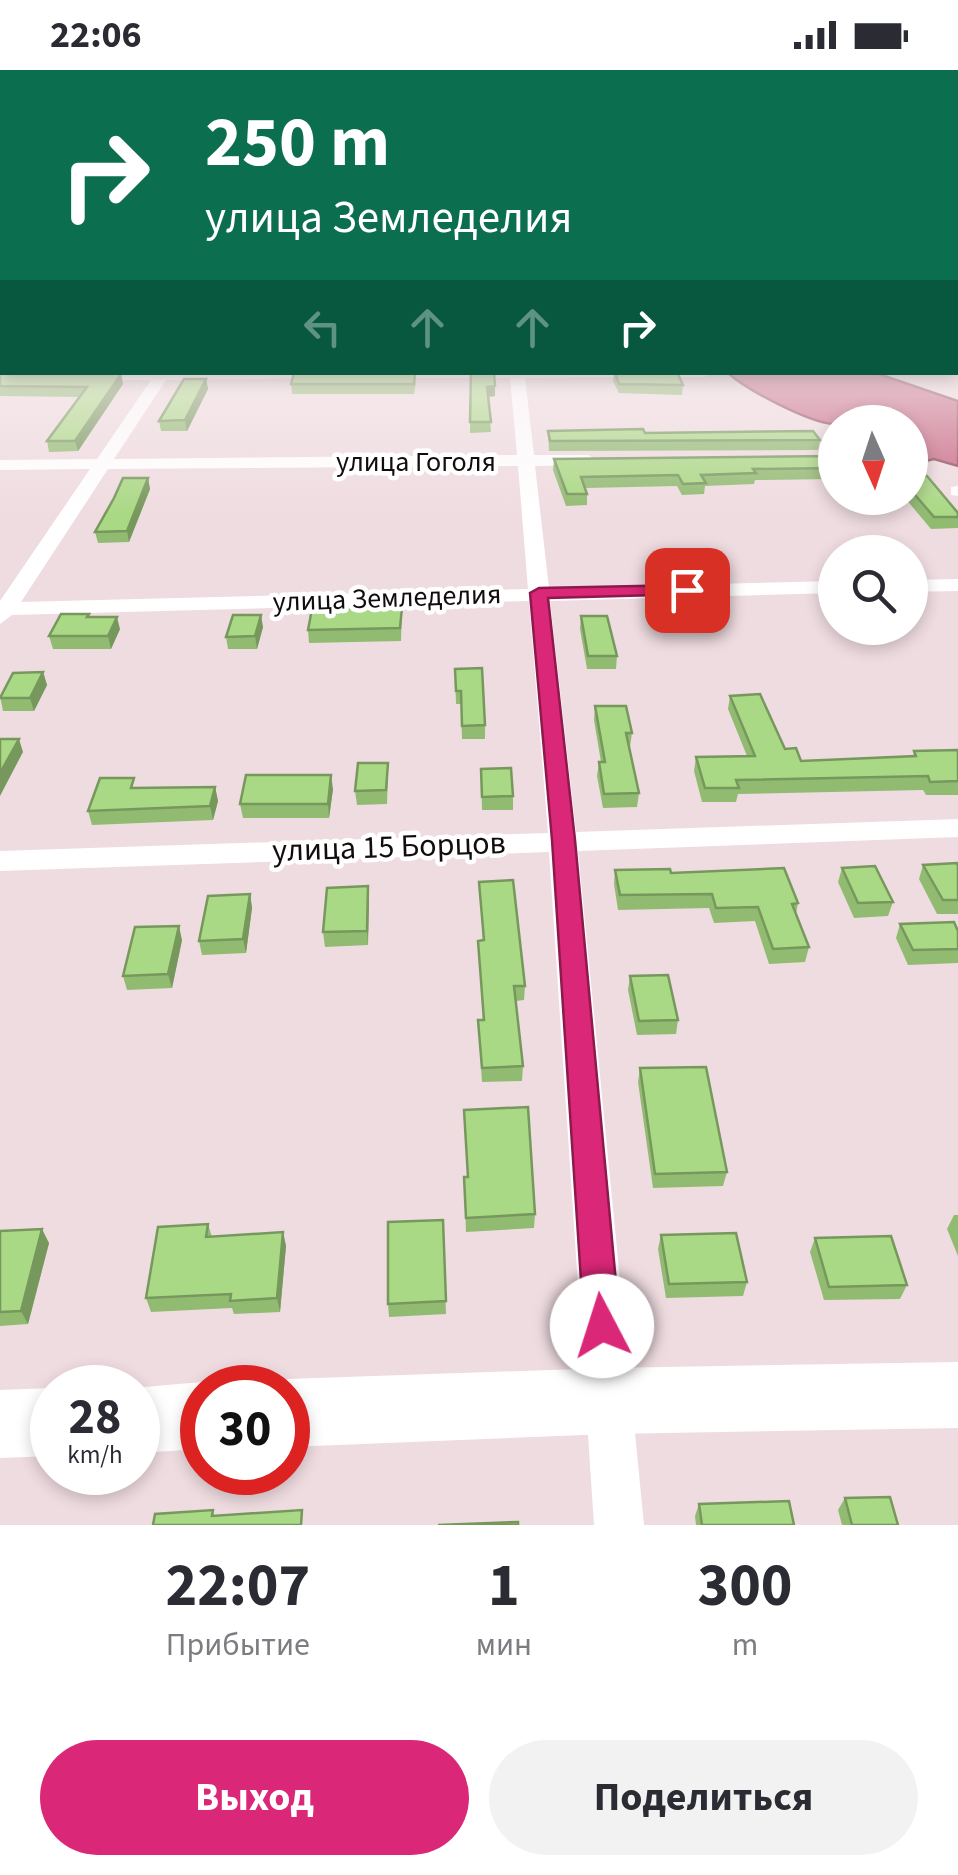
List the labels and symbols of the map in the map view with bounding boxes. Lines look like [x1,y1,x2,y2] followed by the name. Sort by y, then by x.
[818,405,928,515] north arrow
[336,442,496,482] street label: улица Гоголя
[645,548,730,633] pin
[272,574,502,622] street label: улица Земледелия
[271,820,507,874] street label: улица 15 Борцов
[550,1274,654,1378] position arrow
[180,1365,310,1495] speed limit sign: 30

